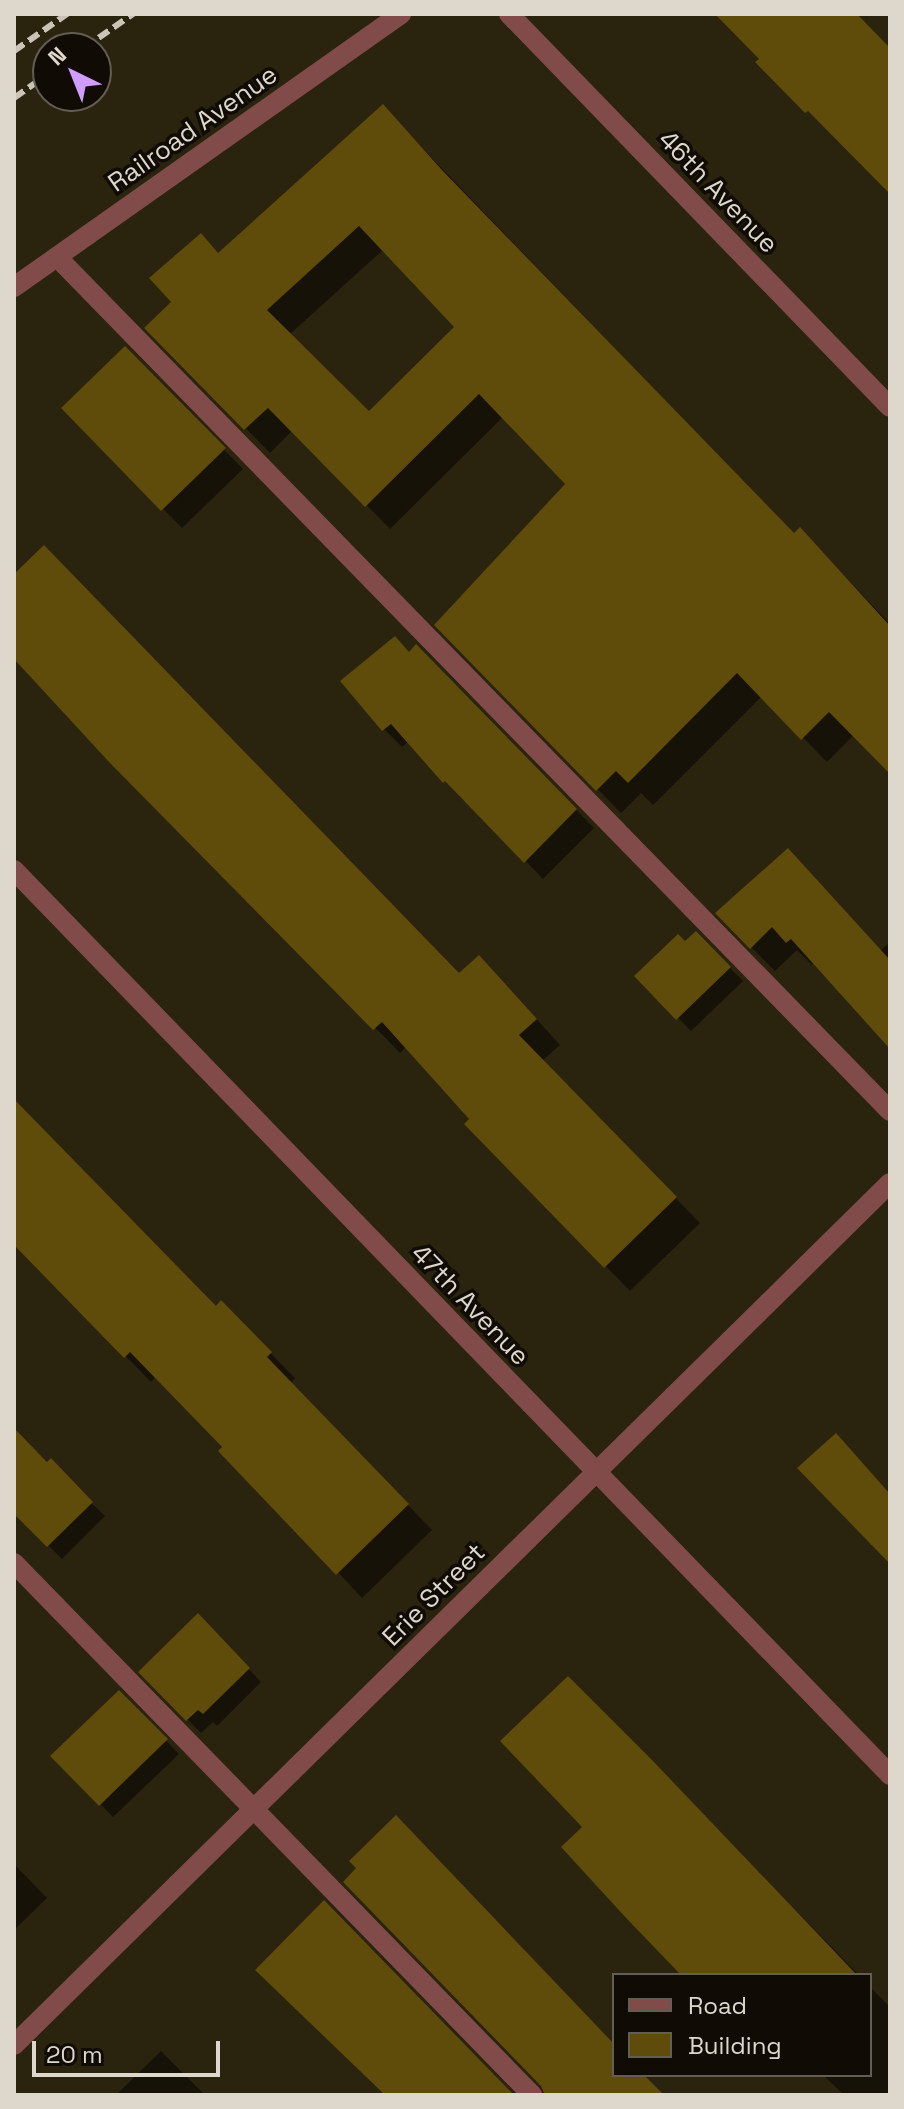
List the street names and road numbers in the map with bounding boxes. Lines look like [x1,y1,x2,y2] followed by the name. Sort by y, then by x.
[102,59,284,199] street label: Railroad Avenue
[652,124,784,260] street label: 46th Avenue
[404,1238,536,1372] street label: 47th Avenue
[376,1537,492,1653] street label: Erie Street

